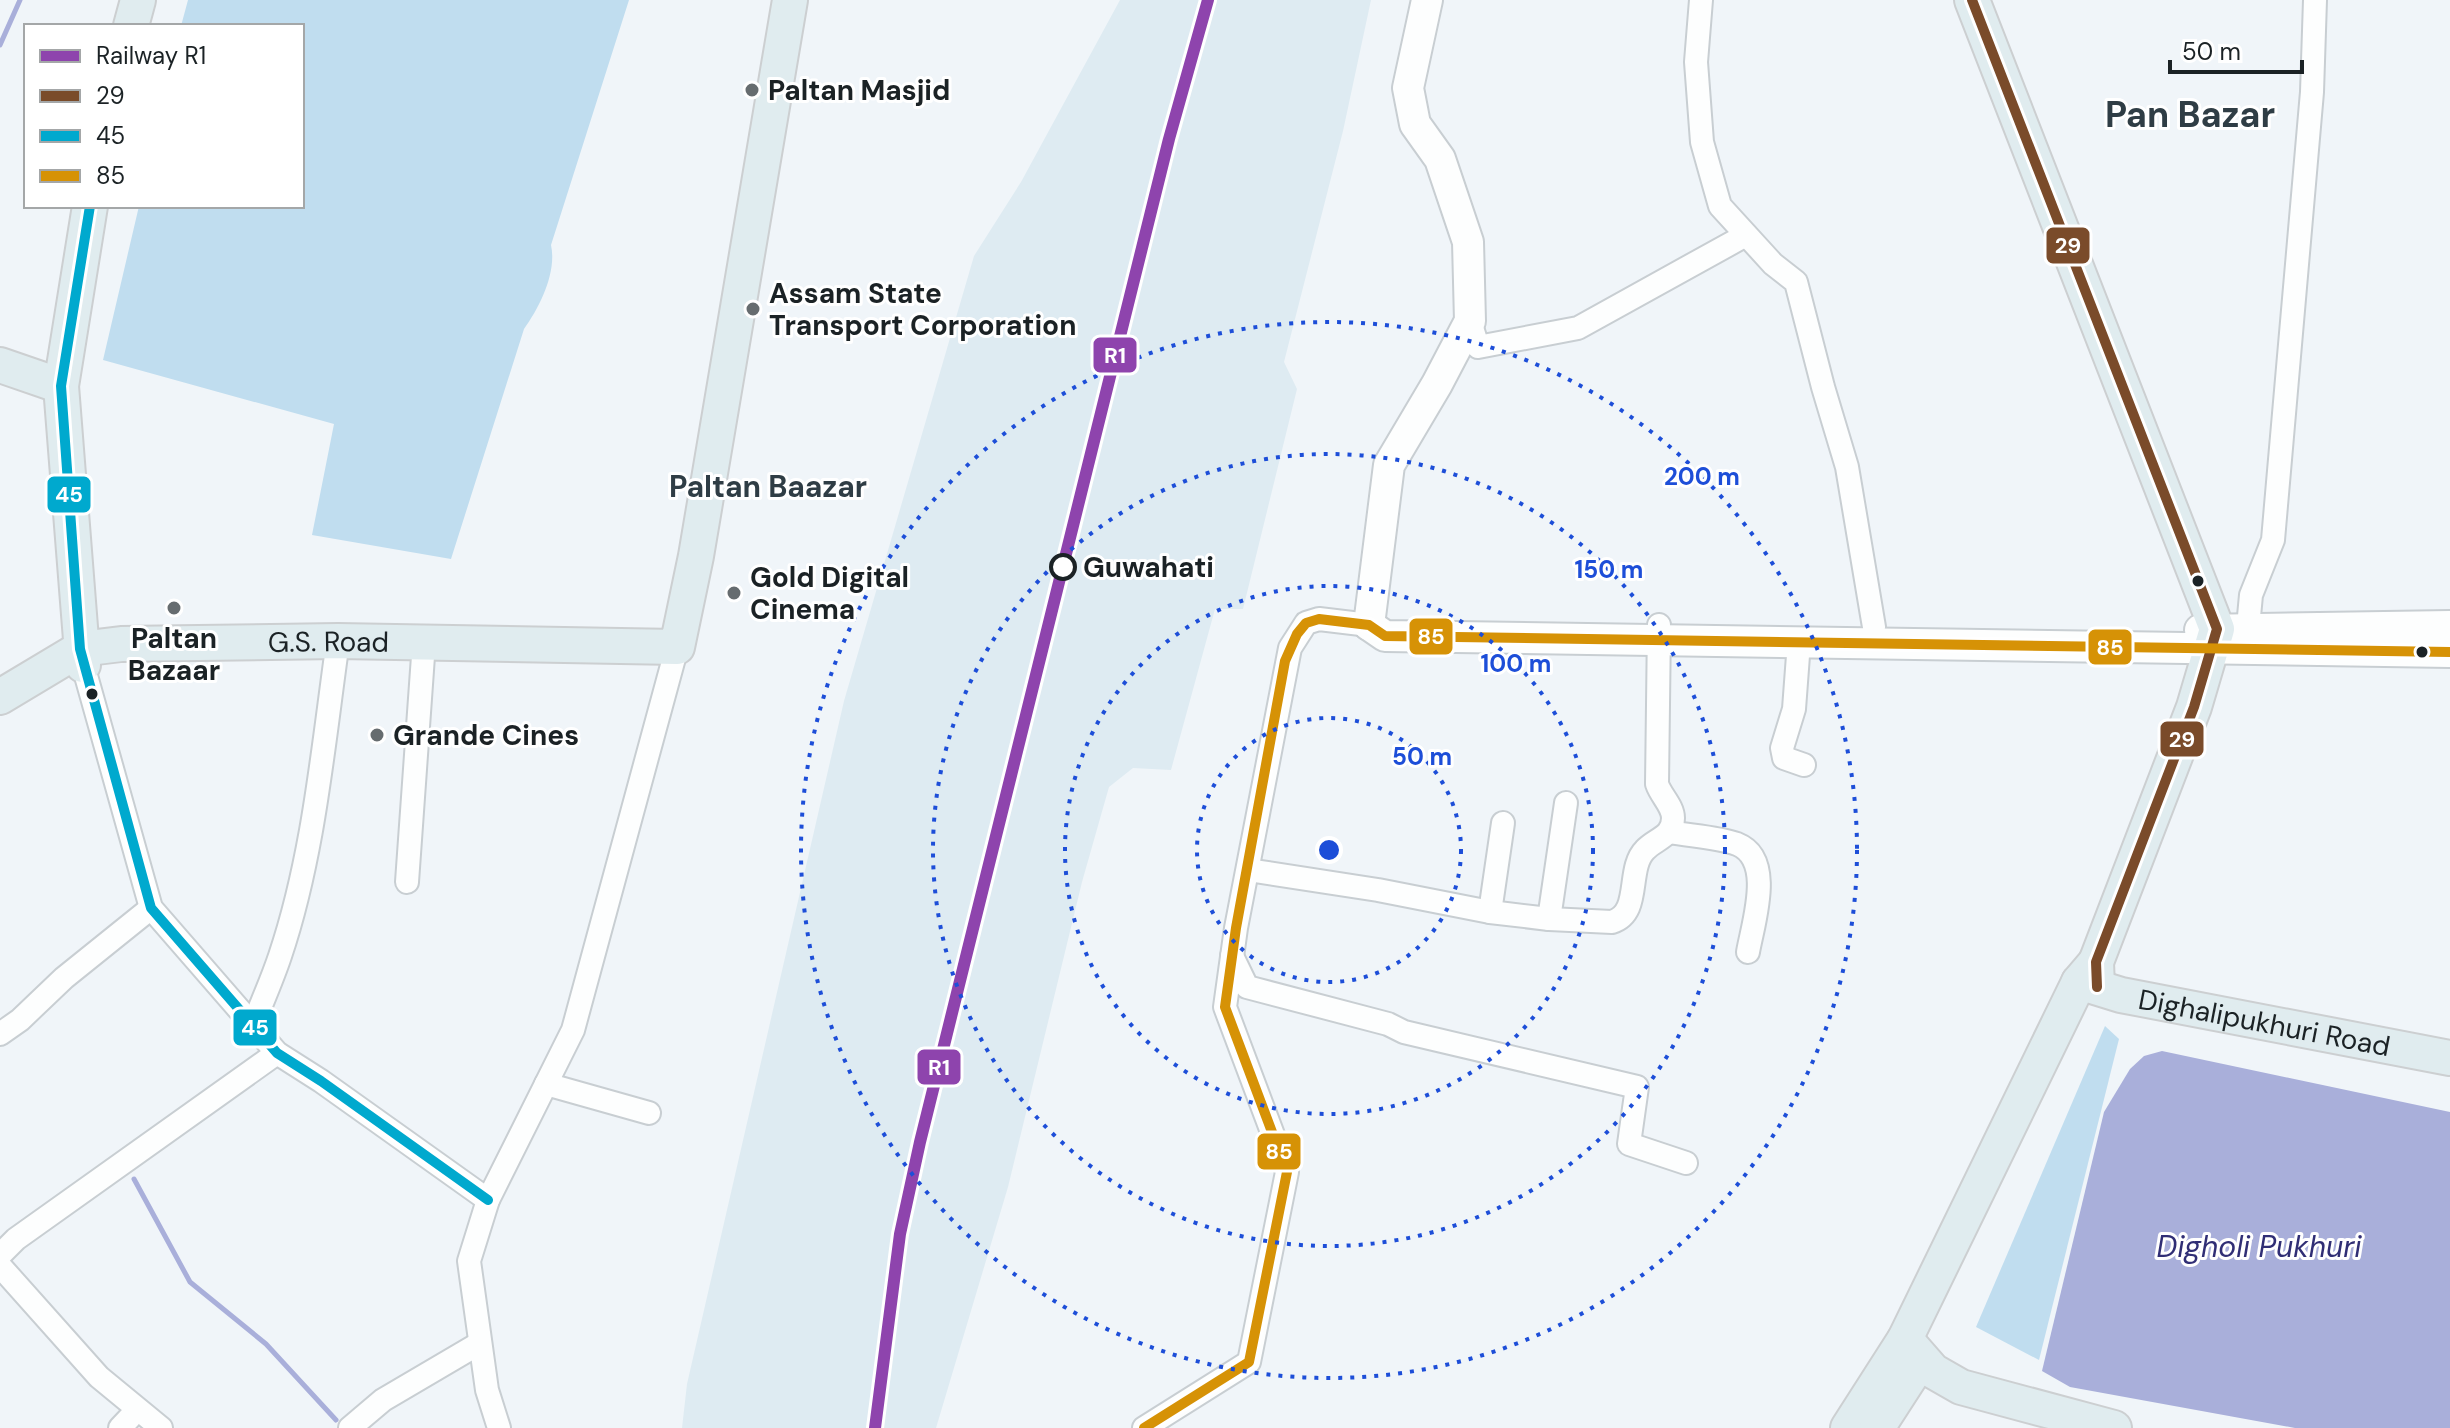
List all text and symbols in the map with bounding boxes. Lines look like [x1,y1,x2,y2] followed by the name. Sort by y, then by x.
[24,24,304,208] legend
[2170,24,2302,74] scale bar
[2182,36,2241,67] text: 50 m
[96,40,206,71] text: Railway R1
[768,72,950,109] place label: Paltan Masjid
[96,80,125,111] text: 29
[743,81,761,99] marker: Paltan Masjid
[2105,91,2275,138] district label: Pan Bazar
[96,120,125,151] text: 45
[96,160,125,191] text: 85
[2045,226,2091,265] line badge: 29
[2055,231,2081,260] text: 29
[769,275,1076,344] place label: Assam State Transport Corporation
[744,300,762,318] marker: Assam State Transport Corporation
[1092,336,1138,374] line badge: R1
[1104,341,1126,370] text: R1
[1664,461,1740,492] text: 200 m
[669,467,867,506] district label: Paltan Baazar
[46,475,92,514] line badge: 45
[55,480,83,509] text: 45
[1083,549,1214,586] place label: Guwahati
[1050,554,1076,580] marker: Guwahati
[1575,554,1643,585] text: 150 m
[750,559,909,628] place label: Gold Digital Cinema
[2190,573,2206,589] unlabelled marker
[725,584,743,602] marker: Gold Digital Cinema
[165,599,183,617] marker: Paltan Bazaar
[1408,617,1454,656] line badge: 85
[128,620,220,689] place label: Paltan Bazaar
[1417,622,1445,651] text: 85
[268,623,389,661] street label: G.S. Road
[2087,628,2133,666] line badge: 85
[2096,633,2124,662] text: 85
[2414,644,2430,660] unlabelled marker
[1481,648,1551,679] text: 100 m
[84,686,100,702] unlabelled marker
[393,717,579,754] place label: Grande Cines
[2159,720,2205,758] line badge: 29
[2169,725,2195,754] text: 29
[368,726,386,744] marker: Grande Cines
[1392,741,1452,772] text: 50 m
[1315,836,1343,864] centre of rings
[2135,981,2393,1065] street label: Dighalipukhuri Road
[232,1008,278,1047] line badge: 45
[241,1013,269,1042] text: 45
[916,1048,962,1086] line badge: R1
[928,1053,950,1082] text: R1
[1256,1132,1302,1171] line badge: 85
[1265,1137,1293,1166] text: 85
[2156,1227,2362,1266] water label: Digholi Pukhuri

